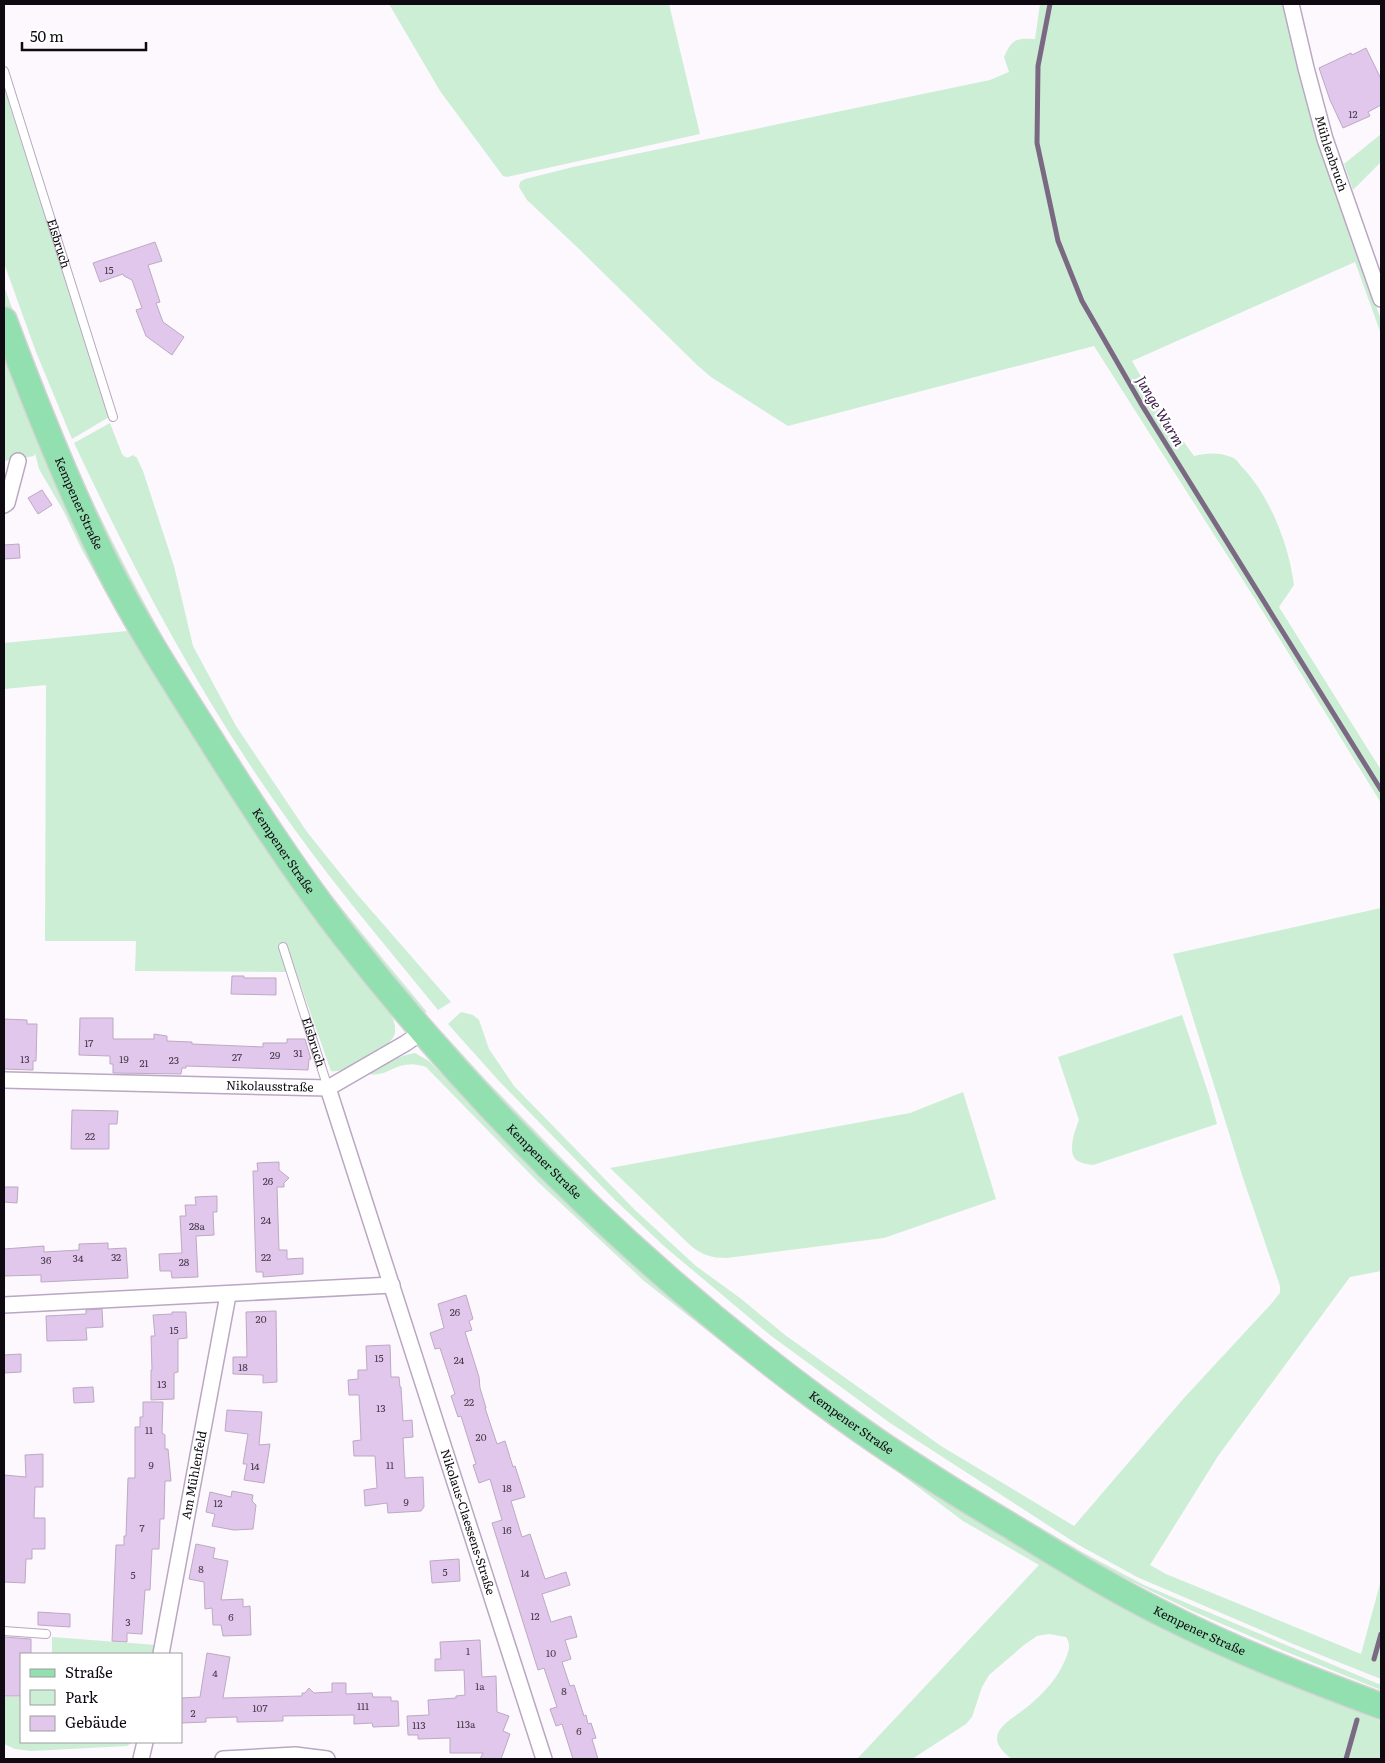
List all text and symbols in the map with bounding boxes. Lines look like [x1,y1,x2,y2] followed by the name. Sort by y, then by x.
[22,20,146,52] scale bar
[30,24,64,47] text: 50 m
[1348,106,1358,121] house number: 12
[1311,113,1353,194] street label: Mühlenbruch
[43,216,76,270] street label: Elsbruch
[104,262,114,277] house number: 15
[1132,372,1190,450] water label: Junge Wurm
[51,454,108,552] street label: Kempener Straße
[248,804,320,897] street label: Kempener Straße
[298,1015,331,1069] street label: Elsbruch
[85,1035,93,1050] house number: 17
[293,1045,303,1060] house number: 31
[270,1047,280,1062] house number: 29
[232,1049,242,1064] house number: 27
[20,1051,30,1066] house number: 13
[119,1051,129,1066] house number: 19
[169,1052,179,1067] house number: 23
[139,1055,149,1070] house number: 21
[226,1075,314,1096] street label: Nikolausstraße
[503,1119,586,1203] street label: Kempener Straße
[85,1128,95,1143] house number: 22
[263,1173,274,1188] house number: 26
[261,1212,272,1227] house number: 24
[189,1218,206,1233] house number: 28a
[111,1249,121,1264] house number: 32
[261,1249,271,1264] house number: 22
[73,1250,84,1265] house number: 34
[41,1252,52,1267] house number: 36
[179,1254,190,1269] house number: 28
[450,1304,461,1319] house number: 26
[256,1311,267,1326] house number: 20
[169,1322,179,1337] house number: 15
[374,1350,384,1365] house number: 15
[454,1352,465,1367] house number: 24
[238,1359,248,1374] house number: 18
[157,1376,167,1391] house number: 13
[806,1386,898,1458] street label: Kempener Straße
[464,1394,474,1409] house number: 22
[376,1400,386,1415] house number: 13
[145,1422,153,1437] house number: 11
[176,1429,211,1521] street label: Am Mühlenfeld
[476,1429,487,1444] house number: 20
[437,1446,501,1597] street label: Nikolaus-Claessens-Straße
[148,1457,154,1472] house number: 9
[386,1457,394,1472] house number: 11
[250,1458,260,1473] house number: 14
[502,1480,512,1495] house number: 18
[403,1494,409,1509] house number: 9
[213,1495,223,1510] house number: 12
[139,1520,145,1535] house number: 7
[502,1522,512,1537] house number: 16
[198,1561,204,1576] house number: 8
[442,1564,448,1579] house number: 5
[520,1565,530,1580] house number: 14
[130,1567,136,1582] house number: 5
[1150,1601,1249,1660] street label: Kempener Straße
[530,1608,540,1623] house number: 12
[228,1609,234,1624] house number: 6
[125,1614,131,1629] house number: 3
[466,1643,470,1658] house number: 1
[546,1645,556,1660] house number: 10
[20,1653,182,1743] legend
[65,1660,113,1683] text: Straße
[212,1665,218,1680] house number: 4
[475,1678,485,1693] house number: 1a
[561,1683,567,1698] house number: 8
[65,1685,99,1708] text: Park
[357,1698,369,1713] house number: 111
[253,1700,267,1715] house number: 107
[190,1705,196,1720] house number: 2
[65,1710,127,1733] text: Gebäude
[457,1716,476,1731] house number: 113a
[412,1717,426,1732] house number: 113
[576,1723,582,1738] house number: 6

